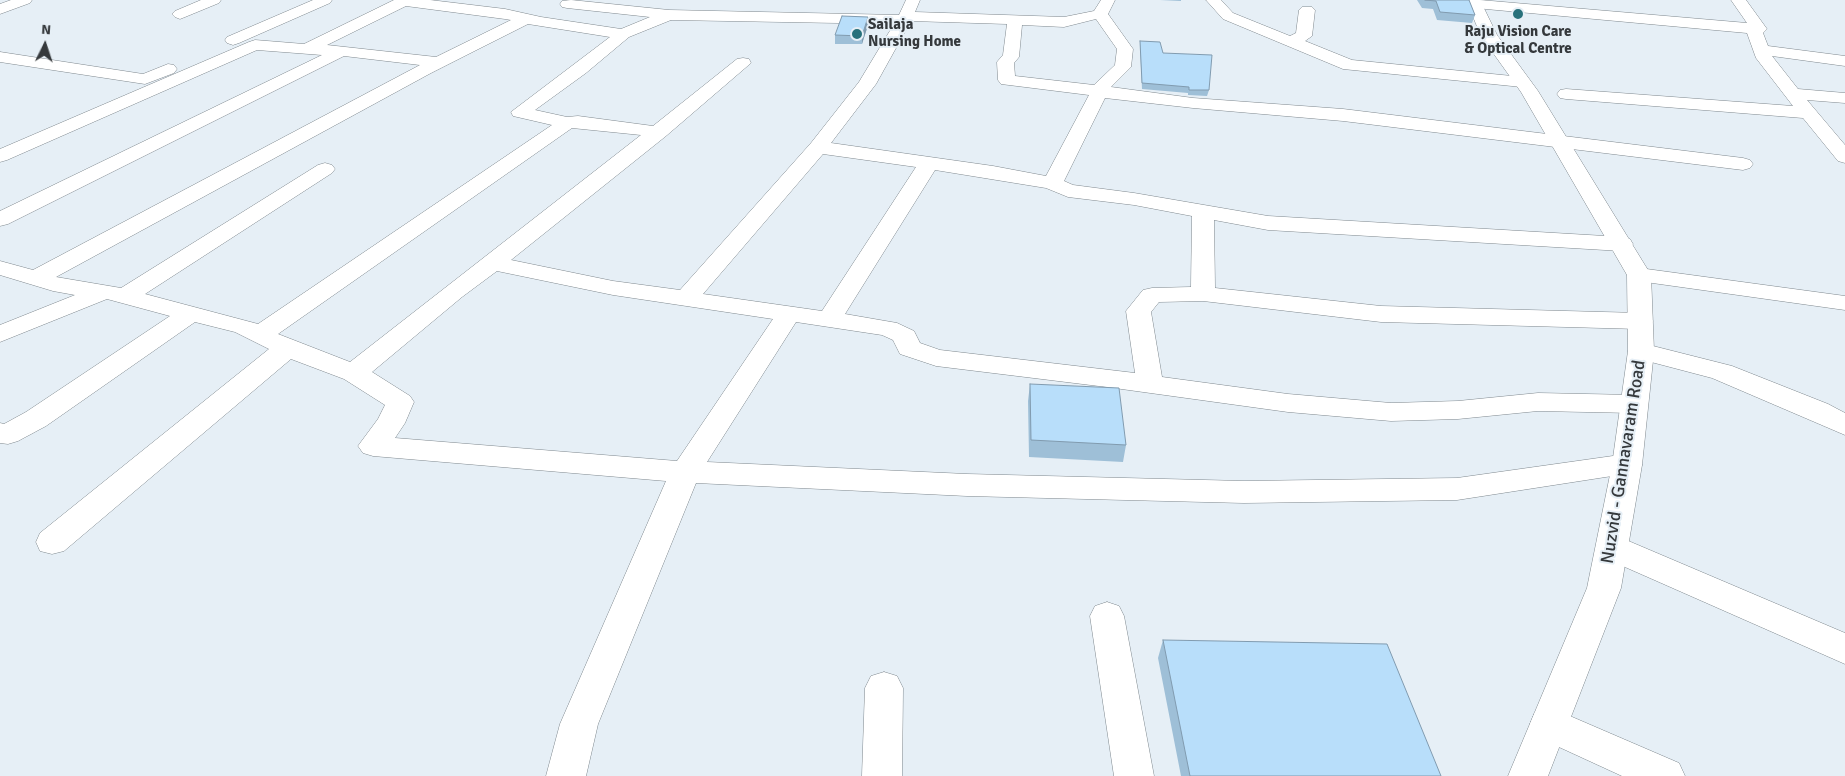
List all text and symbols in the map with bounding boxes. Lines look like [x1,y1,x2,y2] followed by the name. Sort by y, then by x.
[1511,7,1525,21] marker: Raju Vision Care & Optical Centre
[868,16,961,51] place label: Sailaja Nursing Home
[20,20,70,70] north arrow
[41,21,52,38] text: N
[1464,23,1572,58] place label: Raju Vision Care & Optical Centre
[850,27,864,41] marker: Sailaja Nursing Home
[1597,359,1651,565] street label: Nuzvid - Gannavaram Road

